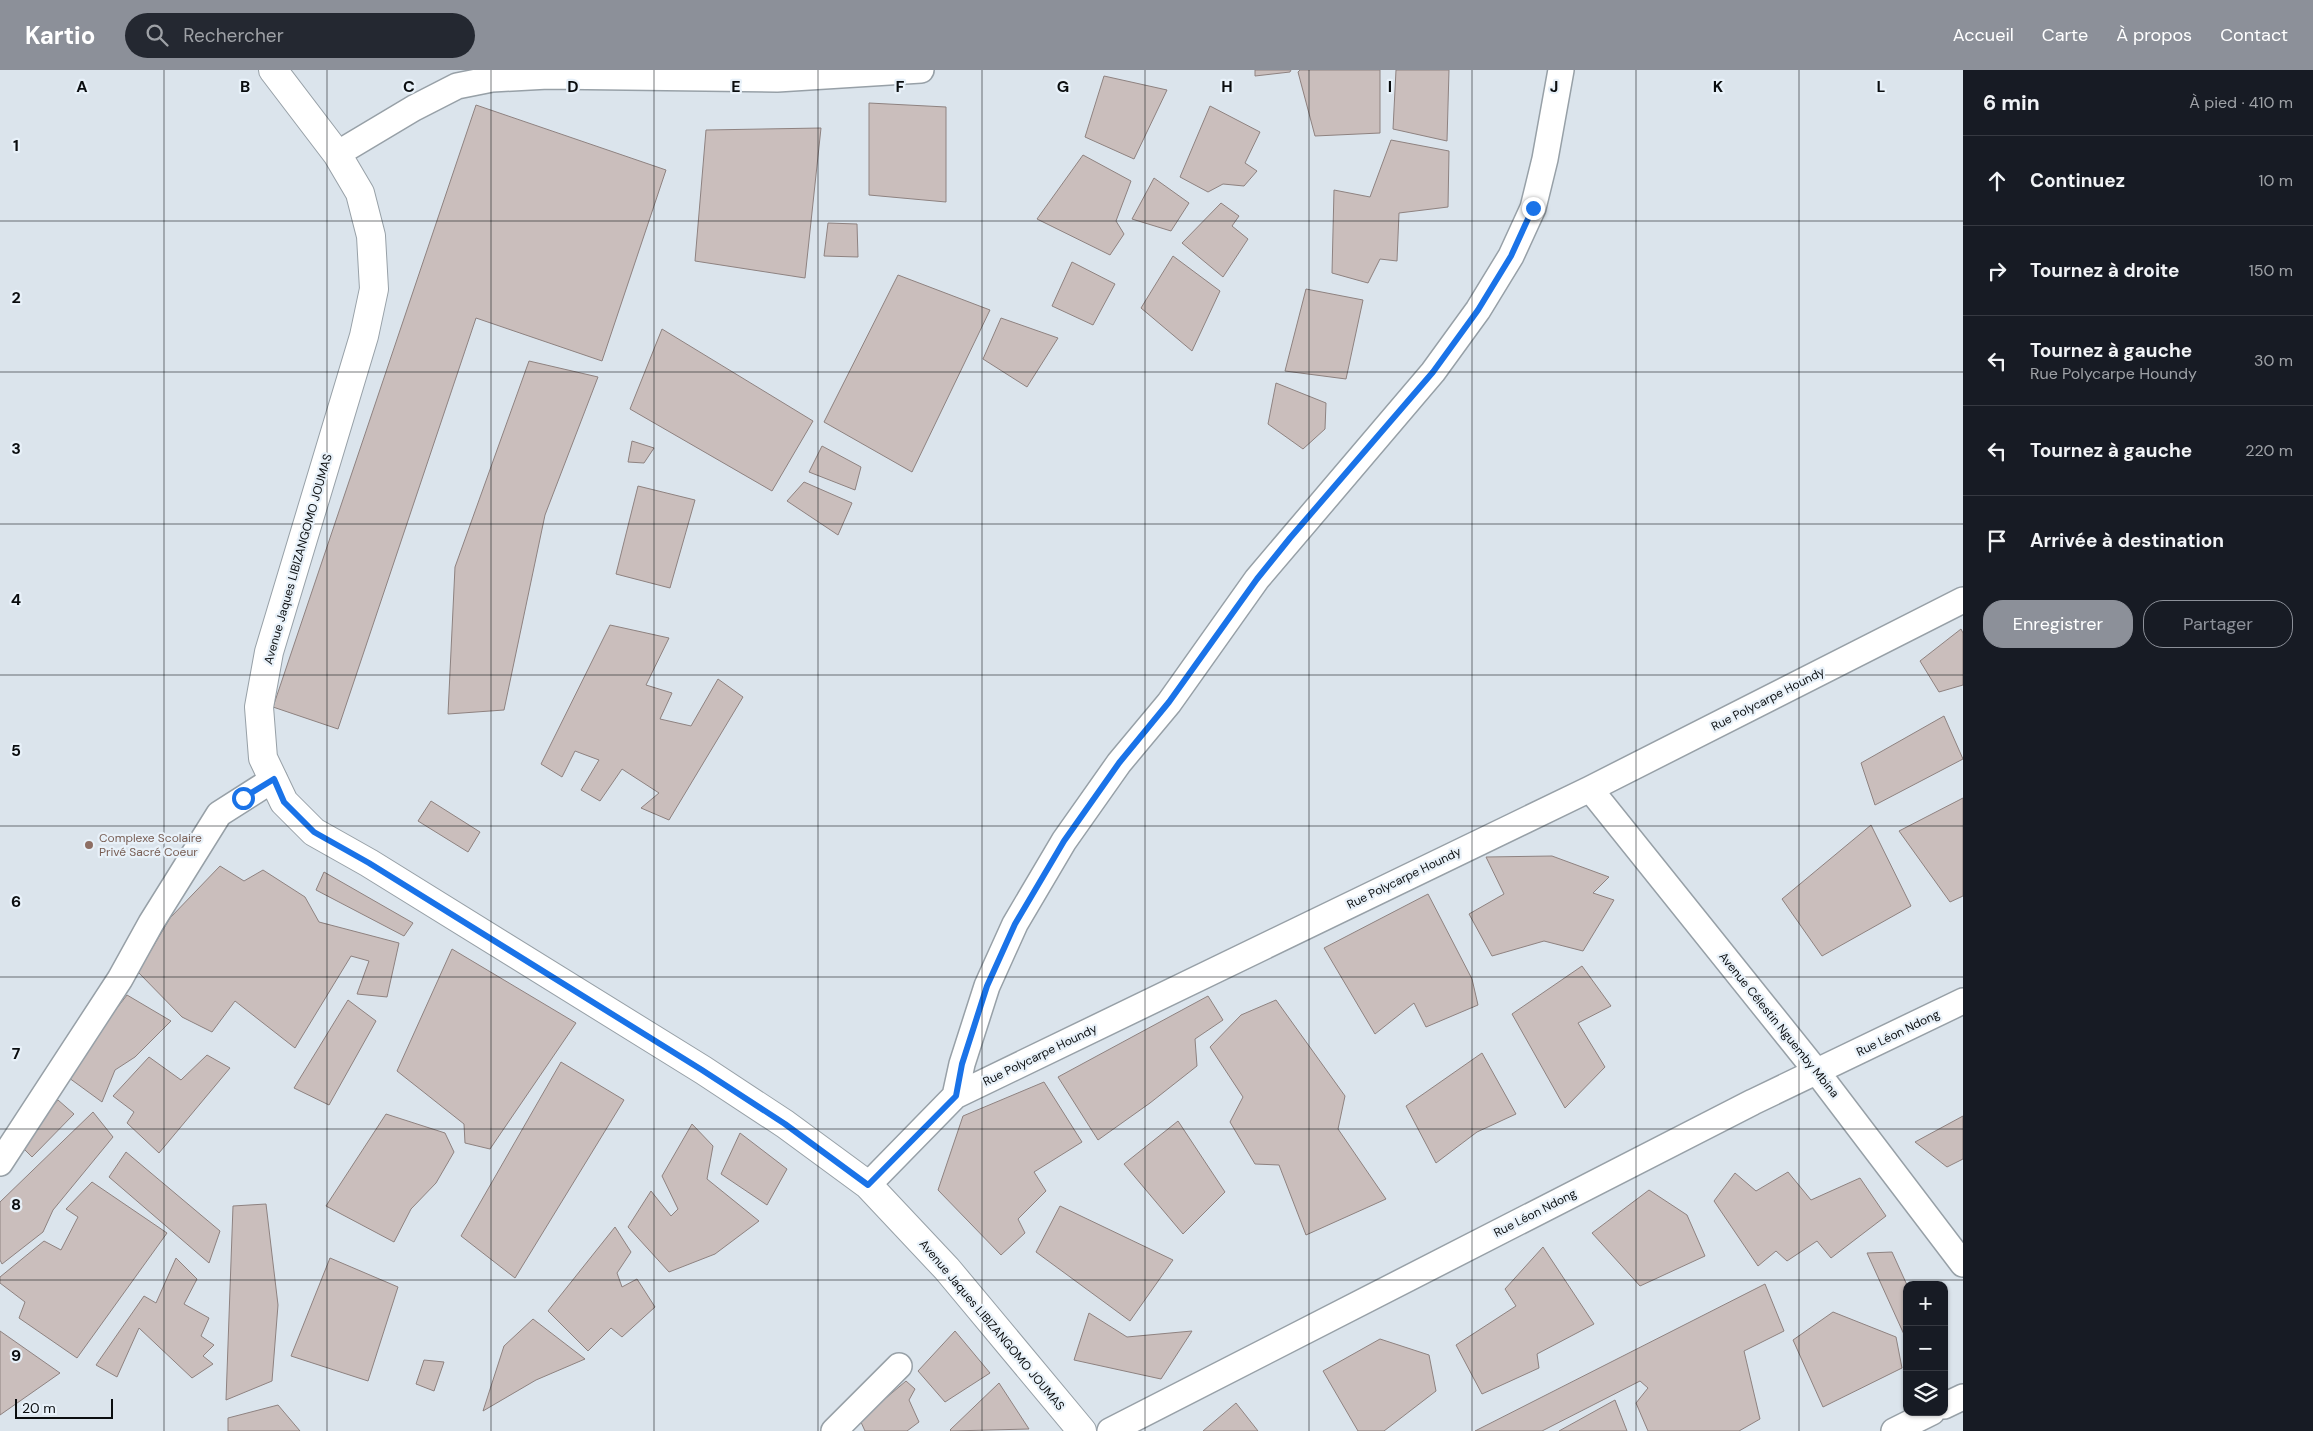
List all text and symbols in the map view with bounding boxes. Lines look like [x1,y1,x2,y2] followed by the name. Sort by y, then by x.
[125,13,475,58] search box
[25,20,95,51] text: Kartio
[143,21,171,49] icon: search
[183,23,284,48] text: Rechercher
[1953,23,2014,47] text: Accueil
[2042,23,2088,47] text: Carte
[2116,23,2192,47] text: À propos
[2220,23,2288,47] text: Contact
[76,76,88,97] text: A
[240,76,250,97] text: B
[403,76,415,97] text: C
[567,76,579,97] text: D
[731,76,741,97] text: E
[896,76,905,97] text: F
[1057,76,1069,97] text: G
[1221,76,1233,97] text: H
[1388,76,1392,97] text: I
[1550,76,1558,97] text: J
[1713,76,1724,97] text: K
[1877,76,1886,97] text: L
[1983,89,2040,117] text: 6 min
[2189,92,2293,113] text: À pied · 410 m
[13,135,19,156] text: 1
[1983,167,2011,195] icon: ahead
[2030,168,2125,193] text: Continuez
[2259,170,2293,191] text: 10 m
[1522,197,1545,220] route end
[1983,257,2011,285] icon: right
[2030,258,2180,283] text: Tournez à droite
[2249,260,2293,281] text: 150 m
[11,287,21,308] text: 2
[2030,338,2192,363] text: Tournez à gauche
[1983,347,2011,375] icon: left
[2254,350,2293,371] text: 30 m
[2030,363,2197,384] text: Rue Polycarpe Houndy
[1983,437,2011,465] icon: left
[11,438,21,459] text: 3
[2030,438,2192,463] text: Tournez à gauche
[2245,440,2293,461] text: 220 m
[260,452,336,666] street label: Avenue Jaques LIBIZANGOMO JOUMAS
[1983,527,2011,555] icon: arrive
[2030,528,2224,553] text: Arrivée à destination
[11,589,21,610] text: 4
[1983,600,2133,648] button: Enregistrer
[2143,600,2293,648] button: Partager
[1709,663,1828,735] street label: Rue Polycarpe Houndy
[11,740,21,761] text: 5
[232,787,255,810] route start
[99,830,202,860] place label: Complexe Scolaire Privé Sacré Coeur
[83,839,95,851] marker: Complexe Scolaire Privé Sacré Coeur
[1344,843,1464,913] street label: Rue Polycarpe Houndy
[11,891,21,912] text: 6
[1715,949,1843,1101] street label: Avenue Célestin Nguemby Mbina
[1854,1006,1942,1060] street label: Rue Léon Ndong
[980,1020,1100,1090] street label: Rue Polycarpe Houndy
[12,1043,21,1064] text: 7
[1491,1185,1579,1241] street label: Rue Léon Ndong
[11,1194,21,1215] text: 8
[916,1236,1068,1414] street label: Avenue Jaques LIBIZANGOMO JOUMAS
[1903,1281,1948,1416] map controls
[1903,1281,1948,1326] button: +
[1903,1326,1948,1371] button: −
[11,1345,21,1366] text: 9
[1903,1371,1948,1416] button: layers
[15,1396,112,1419] scale bar
[22,1399,56,1417] text: 20 m

